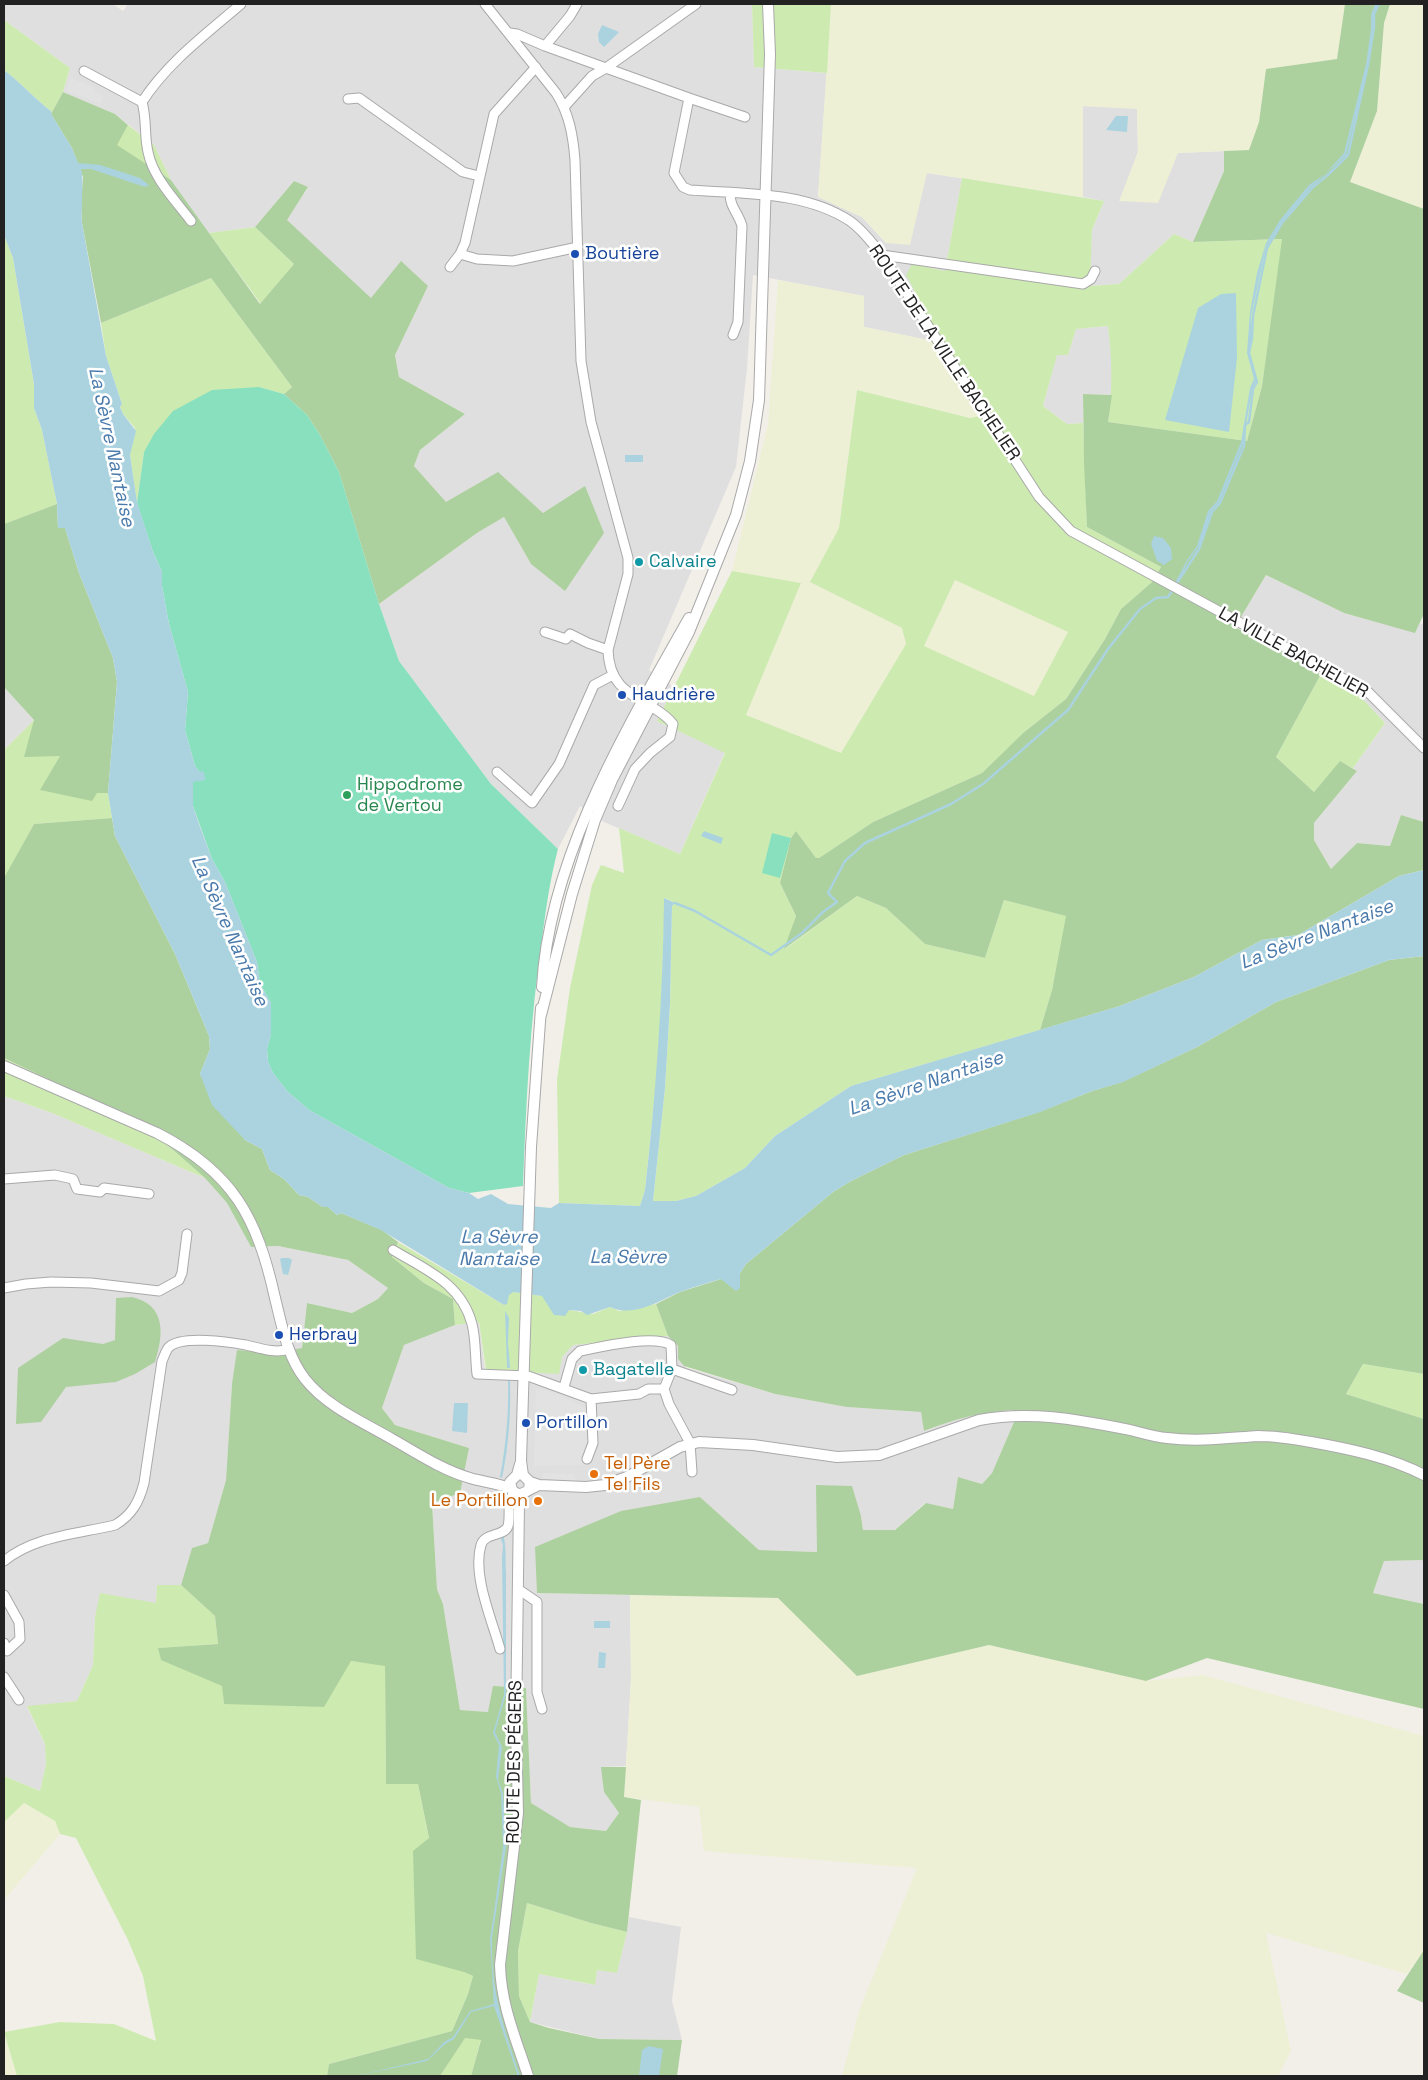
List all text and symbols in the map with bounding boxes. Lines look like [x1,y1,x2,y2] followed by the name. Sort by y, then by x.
[864,241,1024,465] street label: ROUTE DE LA VILLE BACHELIER
[585,243,660,265] place label: Boutière
[569,248,581,260] marker: Boutière
[83,365,139,529] water label: La Sèvre Nantaise
[649,551,717,573] place label: Calvaire
[633,556,645,568] marker: Calvaire
[1214,603,1372,703] street label: LA VILLE BACHELIER
[632,684,716,706] place label: Haudrière
[616,689,628,701] marker: Haudrière
[357,774,463,816] place label: Hippodrome de Vertou
[341,789,353,801] marker: Hippodrome de Vertou
[186,852,272,1010] water label: La Sèvre Nantaise
[1237,895,1397,975] water label: La Sèvre Nantaise
[846,1047,1006,1121] water label: La Sèvre Nantaise
[459,1227,539,1271] water label: La Sèvre Nantaise
[590,1247,666,1269] water label: La Sèvre
[289,1324,357,1346] place label: Herbray
[273,1329,285,1341] marker: Herbray
[593,1359,674,1381] place label: Bagatelle
[577,1364,589,1376] marker: Bagatelle
[536,1412,608,1434] place label: Portillon
[520,1417,532,1429] marker: Portillon
[604,1453,671,1496] place label: Tel Père Tel Fils
[588,1468,600,1480] marker: Tel Père Tel Fils
[431,1490,528,1512] place label: Le Portillon
[532,1495,544,1507] marker: Le Portillon
[503,1680,527,1844] street label: ROUTE DES PÉGERS

